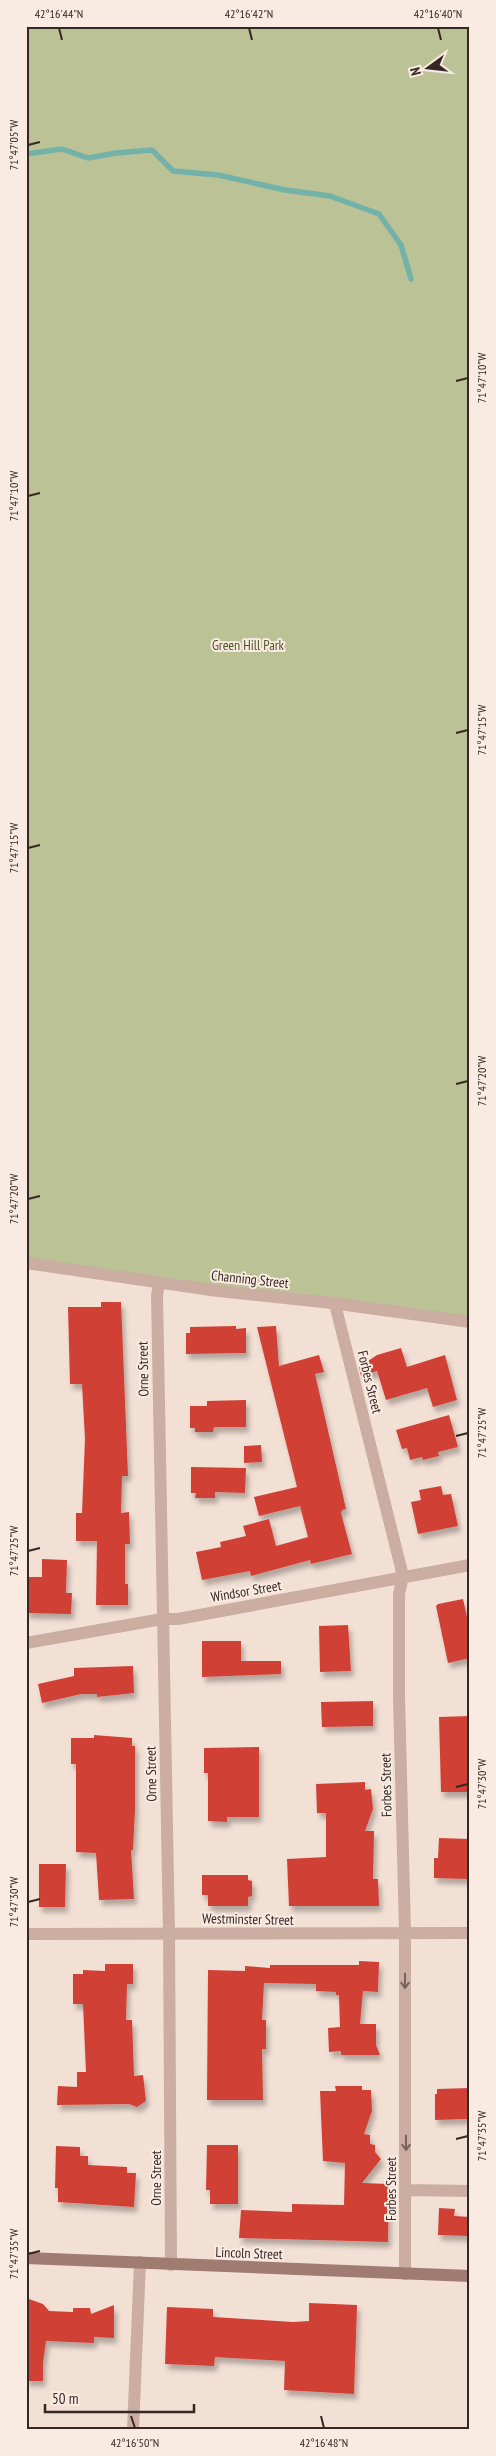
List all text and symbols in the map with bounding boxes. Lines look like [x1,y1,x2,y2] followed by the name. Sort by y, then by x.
[35,6,83,21] text: 42°16'44"N
[225,6,273,21] text: 42°16'42"N
[414,6,462,21] text: 42°16'40"N
[404,42,454,92] north arrow
[406,65,425,77] text: N
[6,120,21,170] text: 71°47'05"W
[474,353,489,403] text: 71°47'10"W
[6,471,21,521] text: 71°47'10"W
[212,636,285,654] park label: Green Hill Park
[474,705,489,755] text: 71°47'15"W
[6,823,21,873] text: 71°47'15"W
[474,1056,489,1106] text: 71°47'20"W
[6,1174,21,1224] text: 71°47'20"W
[210,1266,290,1292] street label: Channing Street
[134,1341,152,1397] street label: Orne Street
[353,1349,387,1415] street label: Forbes Street
[474,1408,489,1458] text: 71°47'25"W
[6,1526,21,1576] text: 71°47'25"W
[209,1576,283,1606] street label: Windsor Street
[142,1746,160,1802] street label: Orne Street
[376,1753,396,1817] street label: Forbes Street
[474,1759,489,1809] text: 71°47'30"W
[6,1877,21,1927] text: 71°47'30"W
[202,1909,294,1929] street label: Westminster Street
[400,1972,410,1988] one-way arrow
[474,2111,489,2161] text: 71°47'35"W
[401,2134,411,2151] one-way arrow
[147,2150,165,2206] street label: Orne Street
[382,2157,400,2221] street label: Forbes Street
[6,2229,21,2279] text: 71°47'35"W
[215,2243,283,2263] street label: Lincoln Street
[45,2381,194,2413] scale bar
[52,2389,78,2408] text: 50 m
[111,2435,159,2450] text: 42°16'50"N
[300,2435,348,2450] text: 42°16'48"N

